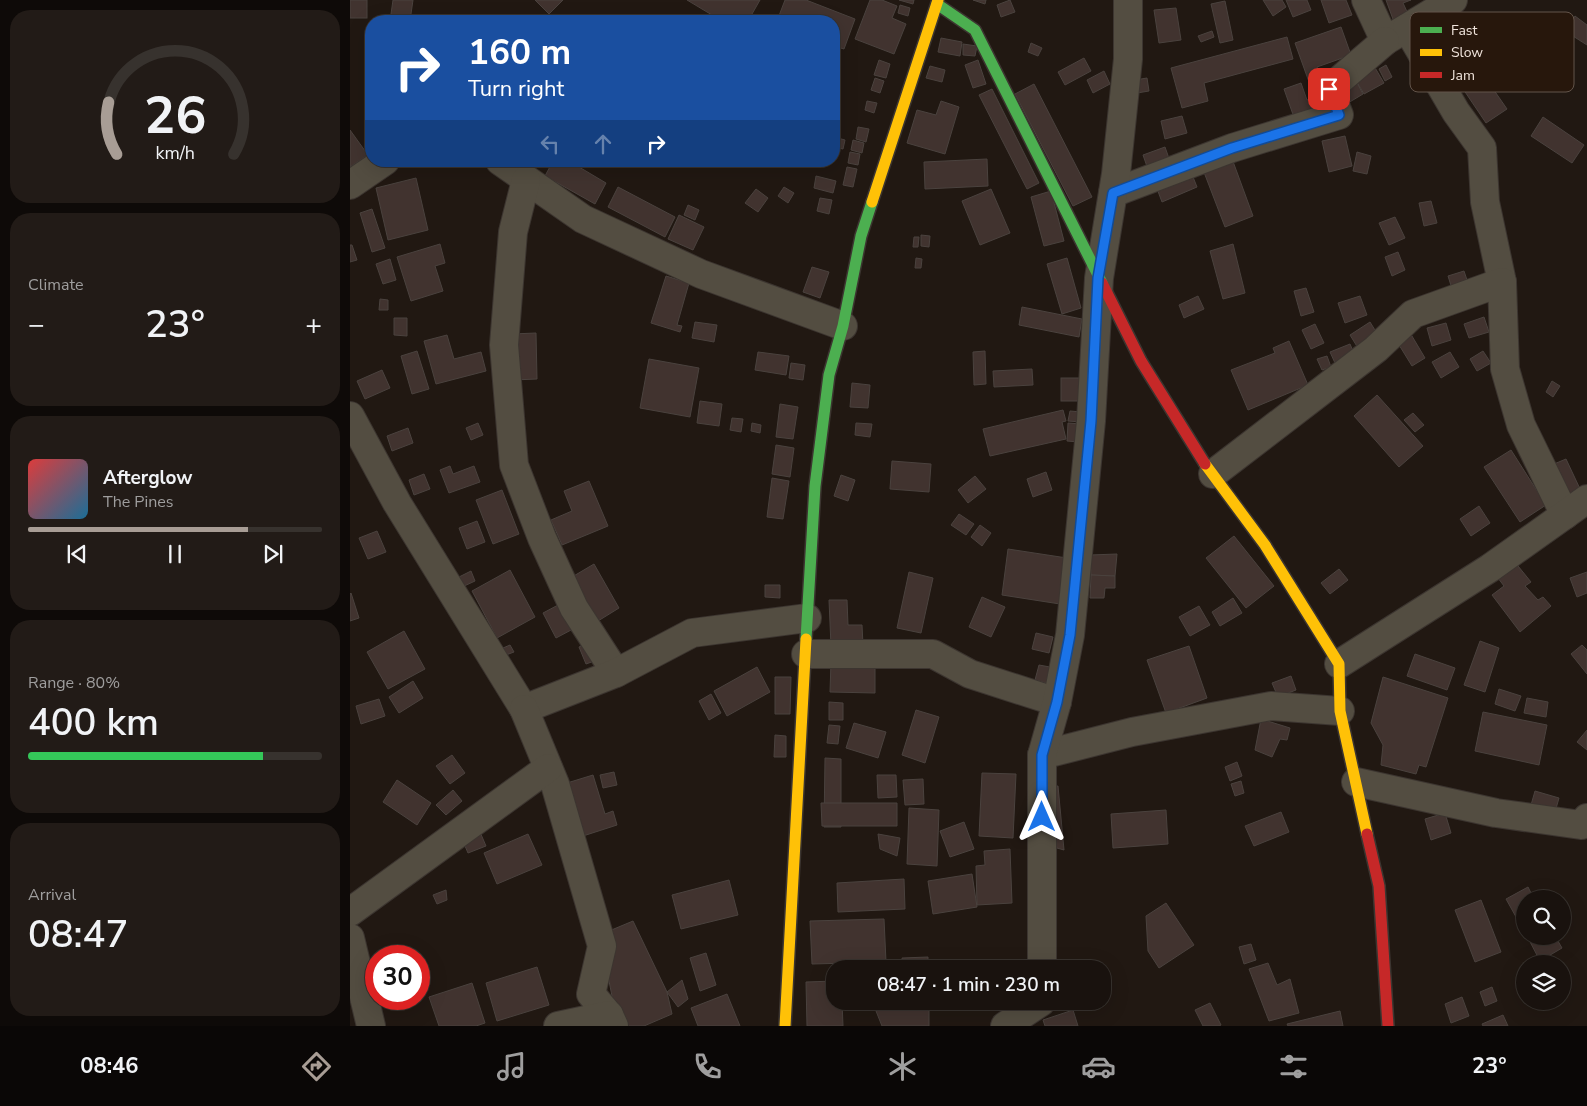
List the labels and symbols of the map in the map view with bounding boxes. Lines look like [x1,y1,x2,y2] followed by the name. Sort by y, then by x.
[1410,12,1574,92] legend
[1451,21,1477,40] text: Fast
[1451,43,1483,62] text: Slow
[1450,66,1475,85] text: Jam
[1308,68,1350,110] pin
[1015,790,1067,842] position arrow
[365,945,430,1010] speed limit sign: 30

